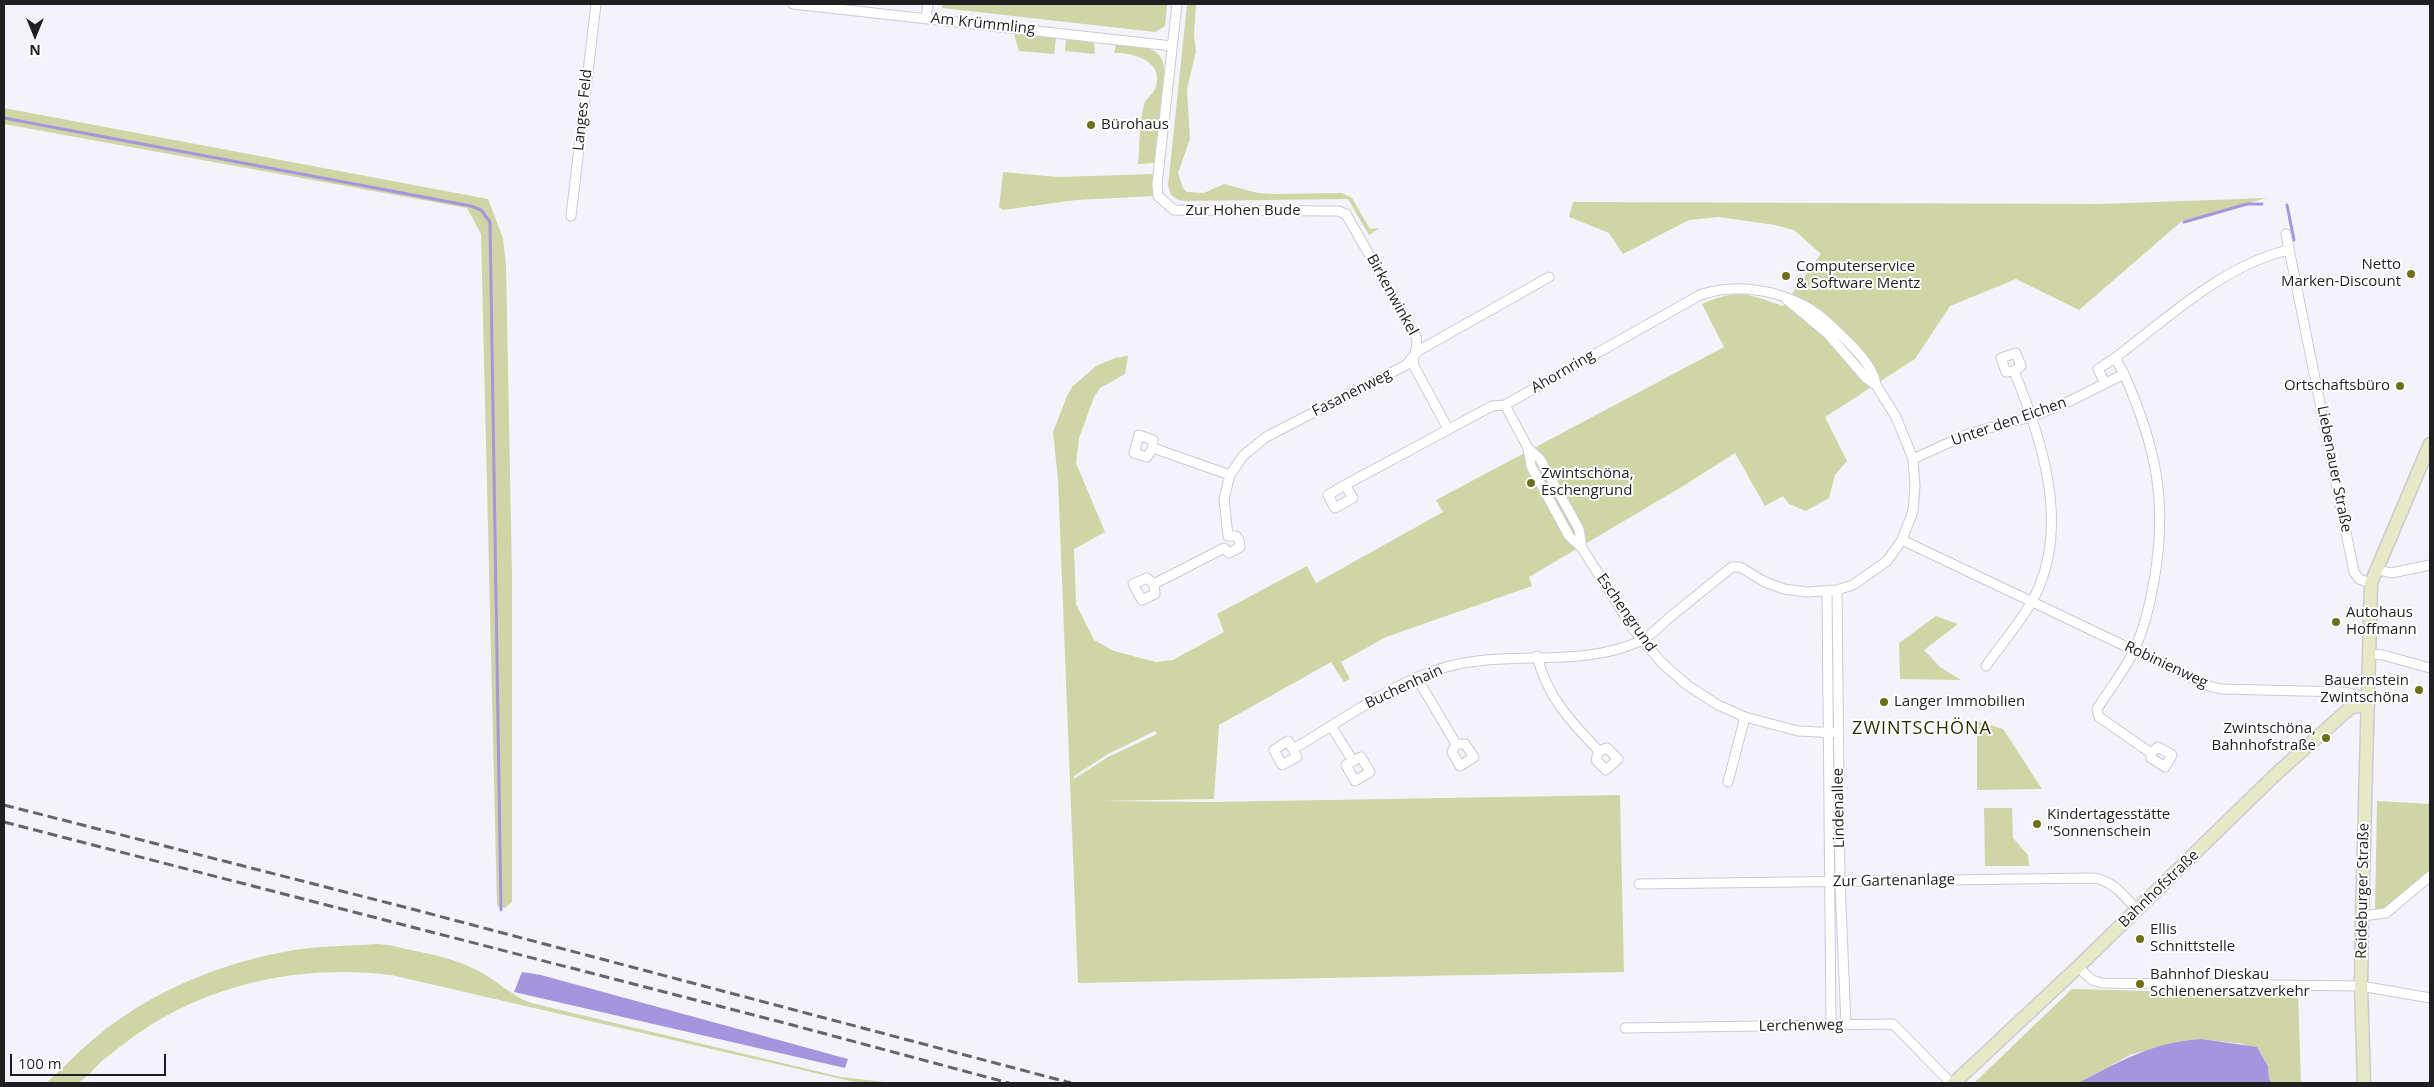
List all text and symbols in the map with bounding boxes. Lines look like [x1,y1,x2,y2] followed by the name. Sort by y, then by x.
[10,10,60,60] north arrow
[930,10,1036,38] street label: Am Krümmling
[29,41,41,60] text: N
[570,68,596,152] street label: Langes Feld
[1101,116,1169,134] place label: Bürohaus
[1085,119,1097,131] marker: Bürohaus
[1185,202,1301,220] street label: Zur Hohen Bude
[1362,251,1422,339] street label: Birkenwinkel
[2281,256,2401,291] place label: Netto Marken-Discount
[1796,258,1920,293] place label: Computerservice & Software Mentz
[2405,268,2417,280] marker: Netto Marken-Discount
[1780,270,1792,282] marker: Computerservice & Software Mentz
[1528,347,1598,397] street label: Ahornring
[1309,365,1395,421] street label: Fasanenweg
[2284,377,2390,395] place label: Ortschaftsbüro
[2394,380,2406,392] marker: Ortschaftsbüro
[1949,394,2069,450] street label: Unter den Eichen
[2313,404,2355,534] street label: Liebenauer Straße
[1541,465,1634,500] place label: Zwintschöna, Eschengrund
[1525,477,1537,489] marker: Zwintschöna, Eschengrund
[1592,570,1660,656] street label: Eschengrund
[2346,604,2417,639] place label: Autohaus Hoffmann
[2330,616,2342,628] marker: Autohaus Hoffmann
[2121,638,2211,692] street label: Robinienweg
[1362,661,1446,713] street label: Buchenhain
[2320,672,2409,707] place label: Bauernstein Zwintschöna
[2413,684,2425,696] marker: Bauernstein Zwintschöna
[1894,693,2025,711] place label: Langer Immobilien
[1878,696,1890,708] marker: Langer Immobilien
[1851,718,1993,740] district label: ZWINTSCHÖNA
[2212,720,2316,755] place label: Zwintschöna, Bahnhofstraße
[2320,732,2332,744] marker: Zwintschöna, Bahnhofstraße
[1829,768,1849,848] street label: Lindenallee
[2047,806,2170,841] place label: Kindertagesstätte "Sonnenschein
[2031,818,2043,830] marker: Kindertagesstätte "Sonnenschein
[2353,823,2373,959] street label: Reideburger Straße
[2115,846,2203,932] street label: Bahnhofstraße
[1833,871,1955,891] street label: Zur Gartenanlage
[2150,921,2235,956] place label: Ellis Schnittstelle
[2134,933,2146,945] marker: Ellis Schnittstelle
[2150,966,2310,1001] place label: Bahnhof Dieskau Schienenersatzverkehr
[2134,978,2146,990] marker: Bahnhof Dieskau Schienenersatzverkehr
[1759,1016,1843,1036] street label: Lerchenweg
[12,1044,169,1076] scale bar
[18,1053,62,1073] text: 100 m

